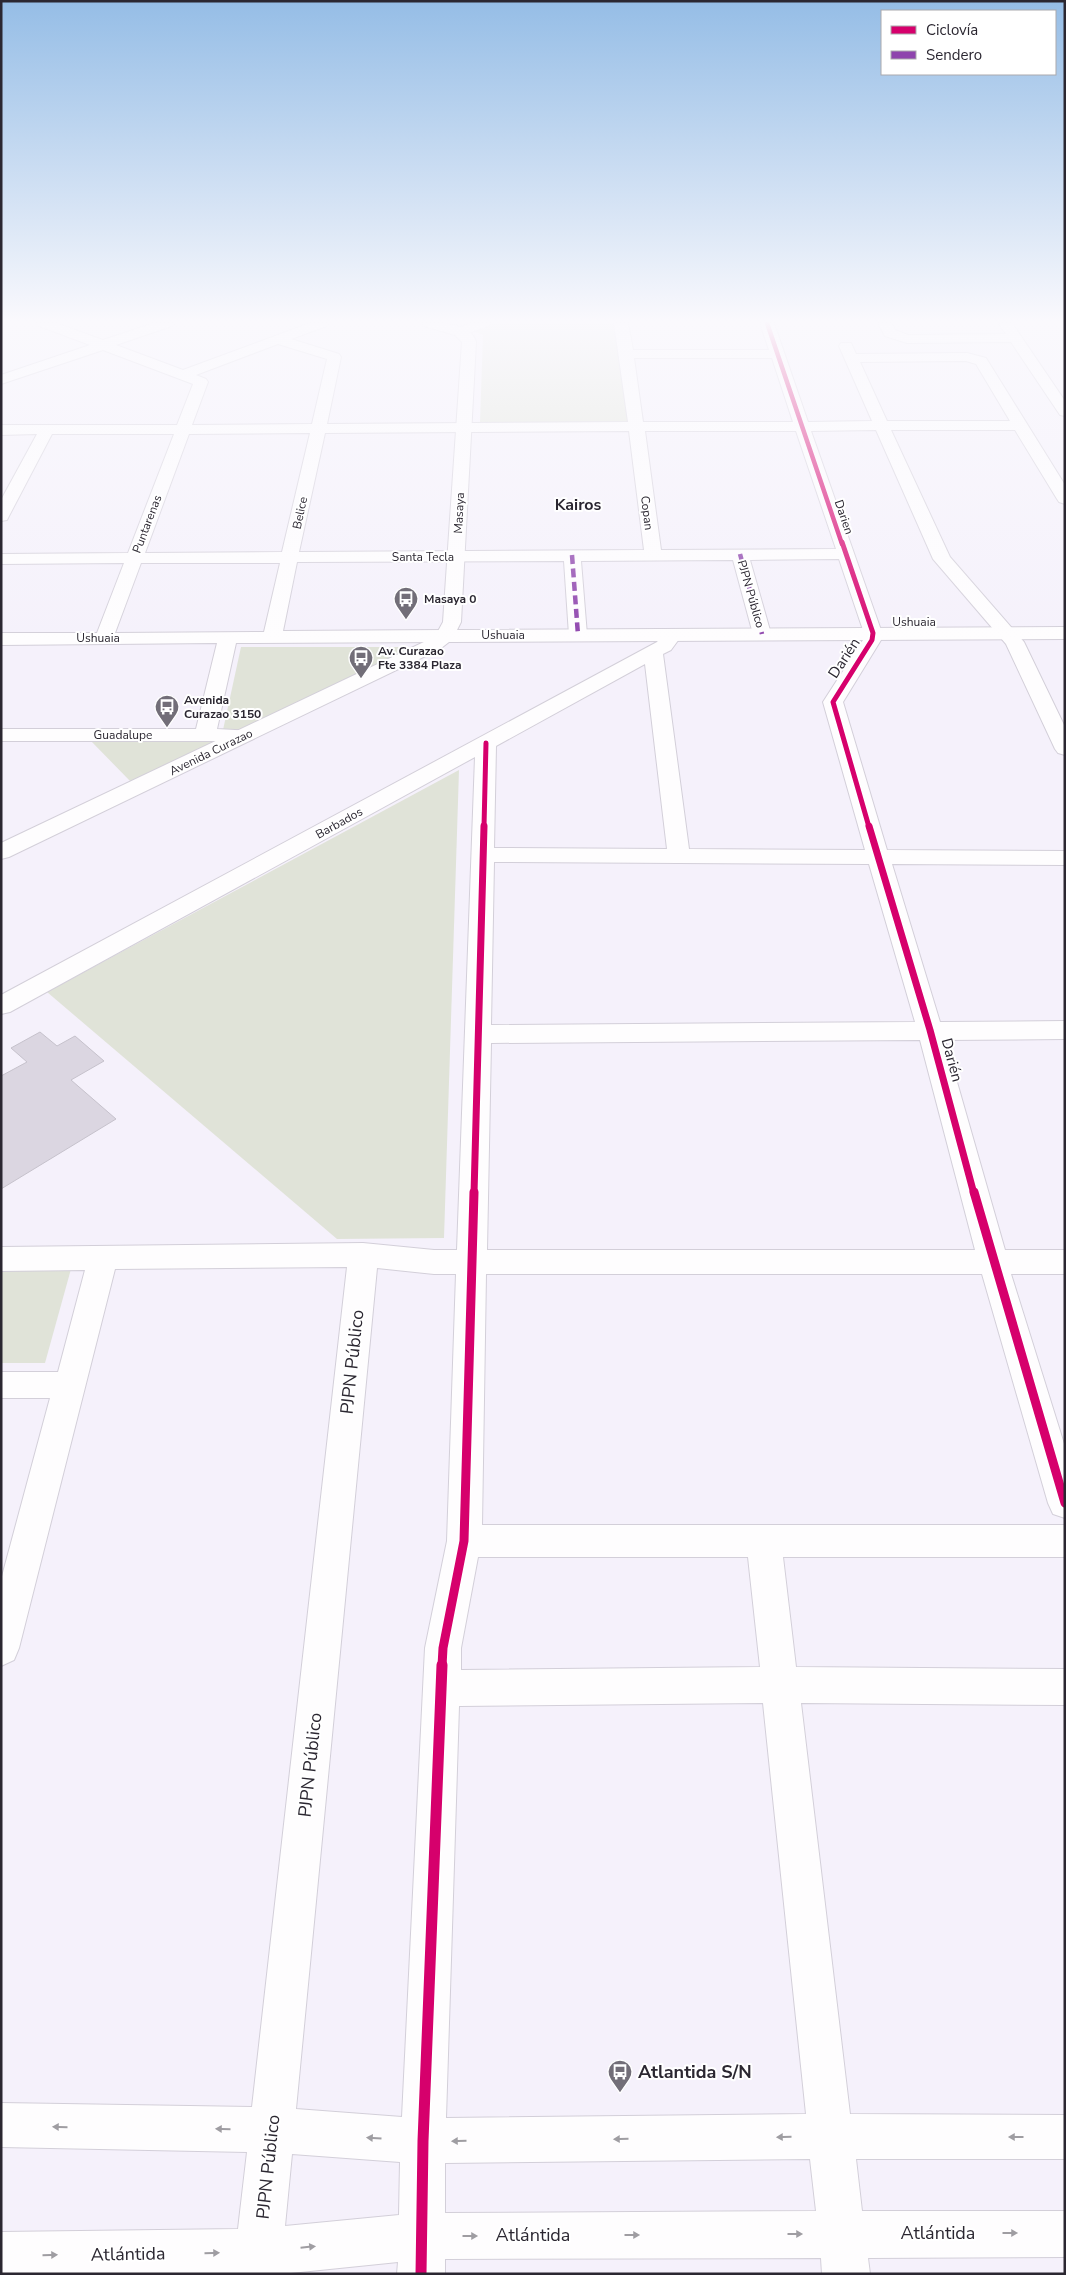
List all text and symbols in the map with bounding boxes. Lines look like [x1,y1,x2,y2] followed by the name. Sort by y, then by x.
[881,10,1056,75] legend
[926,20,978,40] text: Ciclovía
[926,45,982,65] text: Sendero
[129,492,166,555] street label: Puntarenas
[450,492,468,534] street label: Masaya
[555,494,602,516] district label: Kairos
[289,495,311,531] street label: Belice
[637,495,657,531] street label: Copan
[831,498,857,536] street label: Darien
[392,549,454,565] street label: Santa Tecla
[734,558,768,630] street label: PJPN Público
[393,586,419,620] bus stop icon: Masaya 0
[424,591,477,607] place label: Masaya 0
[892,614,936,630] street label: Ushuaia
[481,627,525,643] street label: Ushuaia
[76,630,120,646] street label: Ushuaia
[824,634,864,682] street label: Darién
[378,643,462,673] place label: Av. Curazao Fte 3384 Plaza
[348,645,374,679] bus stop icon: Av. Curazao Fte 3384 Plaza
[184,692,261,722] place label: Avenida Curazao 3150
[154,694,180,728] bus stop icon: Avenida Curazao 3150
[167,725,256,779] street label: Avenida Curazao
[94,727,152,743] street label: Guadalupe
[313,803,366,842] street label: Barbados
[937,1036,967,1084] street label: Darién
[335,1309,369,1415] street label: PJPN Público
[293,1712,327,1818] street label: PJPN Público
[607,2059,633,2093] bus stop icon: Atlantida S/N
[638,2060,752,2084] place label: Atlantida S/N
[251,2114,285,2220] street label: PJPN Público
[52,2122,68,2130] one-way arrow
[215,2125,231,2133] one-way arrow
[366,2133,382,2141] one-way arrow
[775,2133,791,2141] one-way arrow
[1008,2133,1024,2141] one-way arrow
[613,2135,629,2143] one-way arrow
[450,2137,466,2145] one-way arrow
[901,2221,975,2245] street label: Atlántida
[496,2223,570,2247] street label: Atlántida
[787,2230,803,2238] one-way arrow
[1002,2230,1018,2238] one-way arrow
[624,2231,640,2239] one-way arrow
[462,2232,478,2240] one-way arrow
[90,2241,166,2267] street label: Atlántida
[300,2243,316,2251] one-way arrow
[205,2248,221,2256] one-way arrow
[42,2251,58,2259] one-way arrow

